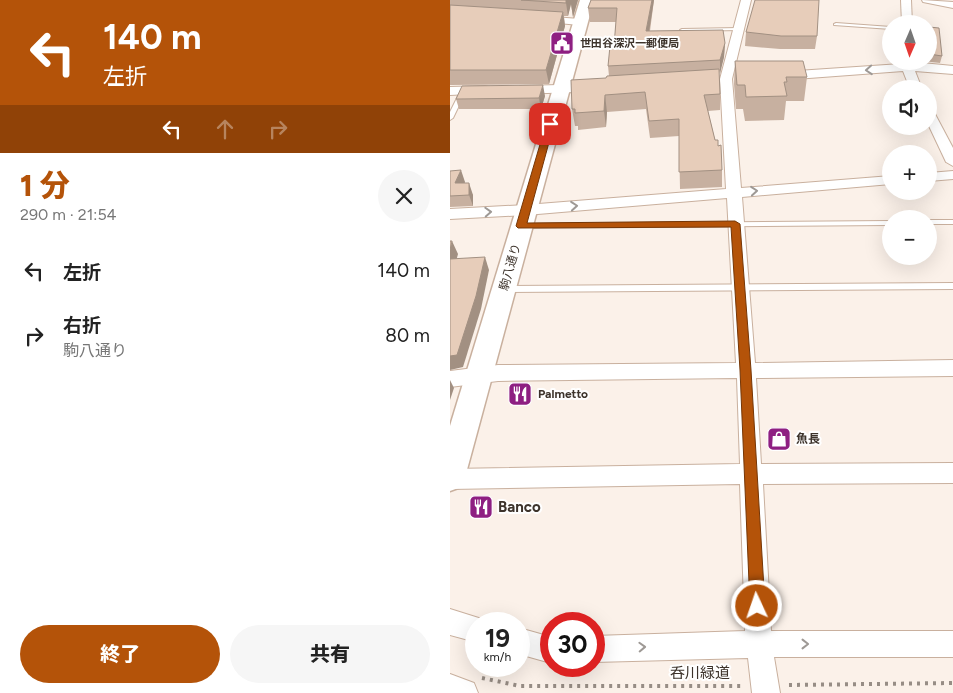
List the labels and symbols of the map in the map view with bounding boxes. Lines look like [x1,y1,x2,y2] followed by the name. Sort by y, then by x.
[882,15,938,70] north arrow
[549,30,575,56] public building icon: 世田谷深沢一郵便局
[580,37,679,50] place label: 世田谷深沢一郵便局
[865,64,873,75] one-way arrow
[529,103,571,145] pin
[750,186,758,197] one-way arrow
[570,200,578,211] one-way arrow
[484,206,492,217] one-way arrow
[497,242,523,292] street label: 駒八通り
[507,381,533,407] restaurant icon: Palmetto
[538,387,588,401] place label: Palmetto
[766,426,792,452] shop icon: 魚長
[796,432,820,446] place label: 魚長
[468,494,494,520] restaurant icon: Banco
[498,498,541,516] place label: Banco
[730,579,782,631] position arrow
[540,612,605,677] speed limit sign: 30
[802,639,809,649] one-way arrow
[639,642,647,653] one-way arrow
[670,664,730,682] street label: 呑川緑道

